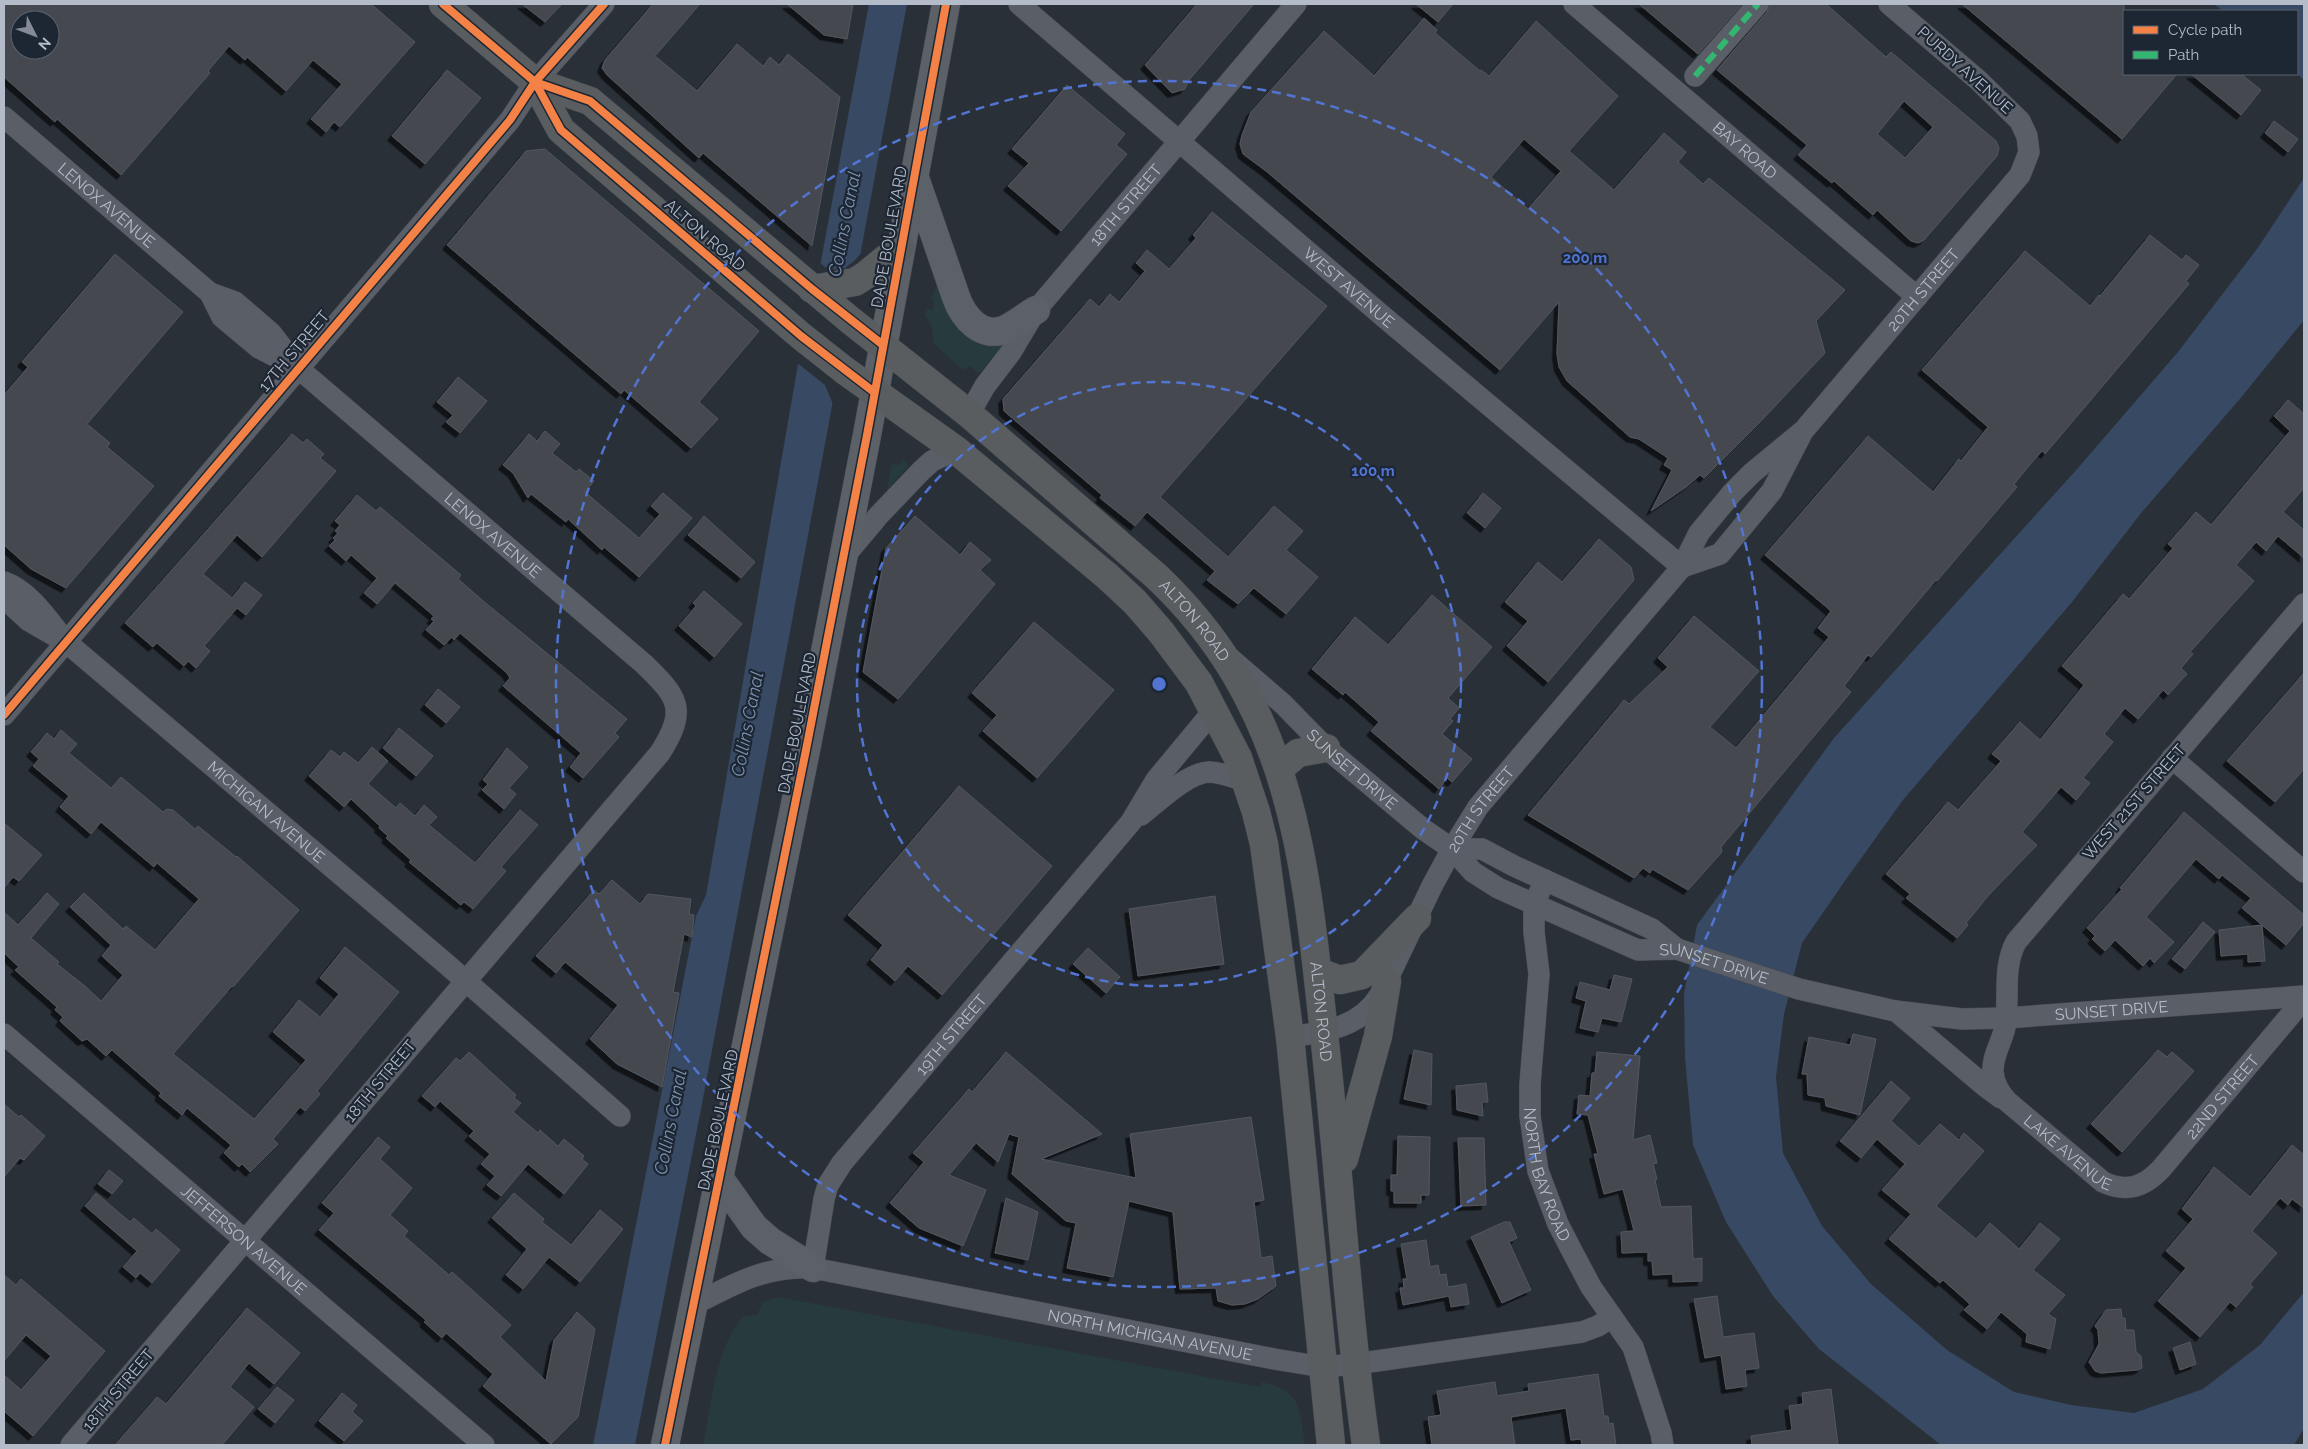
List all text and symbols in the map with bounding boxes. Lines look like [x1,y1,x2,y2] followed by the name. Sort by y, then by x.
[10,10,60,60] north arrow
[2123,10,2298,75] legend
[2168,21,2242,39] text: Cycle path
[1914,22,2017,118] street label: PURDY AVENUE
[35,34,54,53] text: N
[2168,46,2199,64] text: Path
[1709,118,1781,183] street label: BAY ROAD
[54,158,159,251] street label: LENOX AVENUE
[1085,160,1166,249] street label: 18TH STREET
[867,165,911,309] street label: DADE BOULEVARD
[824,169,865,278] water label: Collins Canal
[661,195,749,275] street label: ALTON ROAD
[1300,243,1399,332] street label: WEST AVENUE
[1883,244,1963,335] street label: 20TH STREET
[1563,249,1607,267] text: 200 m
[255,306,334,395] street label: 17TH STREET
[1351,462,1395,480] text: 100 m
[441,488,546,582] street label: LENOX AVENUE
[1156,575,1234,665] street label: ALTON ROAD
[774,651,820,795] street label: DADE BOULEVARD
[727,669,768,778] water label: Collins Canal
[1150,675,1168,693] centre of rings
[1303,725,1402,813] street label: SUNSET DRIVE
[2079,740,2189,864] street label: WEST 21ST STREET
[204,757,329,867] street label: MICHIGAN AVENUE
[1443,762,1518,856] street label: 20TH STREET
[1659,939,1771,988] street label: SUNSET DRIVE
[1307,960,1336,1063] street label: ALTON ROAD
[911,990,991,1079] street label: 19TH STREET
[2054,997,2169,1024] street label: SUNSET DRIVE
[340,1036,420,1126] street label: 18TH STREET
[694,1048,742,1192] street label: DADE BOULEVARD
[2181,1051,2263,1142] street label: 22ND STREET
[650,1067,691,1176] water label: Collins Canal
[1521,1108,1575,1244] street label: NORTH BAY ROAD
[2020,1110,2115,1194] street label: LAKE AVENUE
[177,1181,311,1299] street label: JEFFERSON AVENUE
[1046,1305,1254,1364] street label: NORTH MICHIGAN AVENUE
[78,1345,158,1435] street label: 18TH STREET

